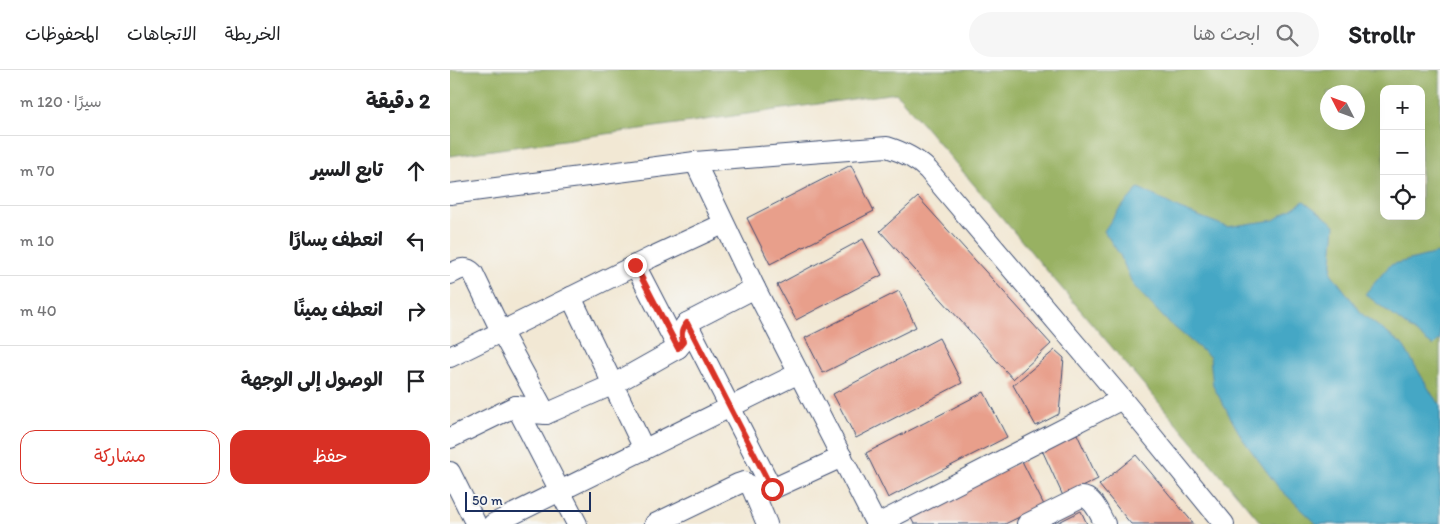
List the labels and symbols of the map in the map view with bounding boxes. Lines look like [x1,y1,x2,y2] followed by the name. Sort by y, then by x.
[1320,85,1365,130] north arrow
[624,254,647,277] route end
[761,478,784,501] route start
[465,489,591,512] scale bar

